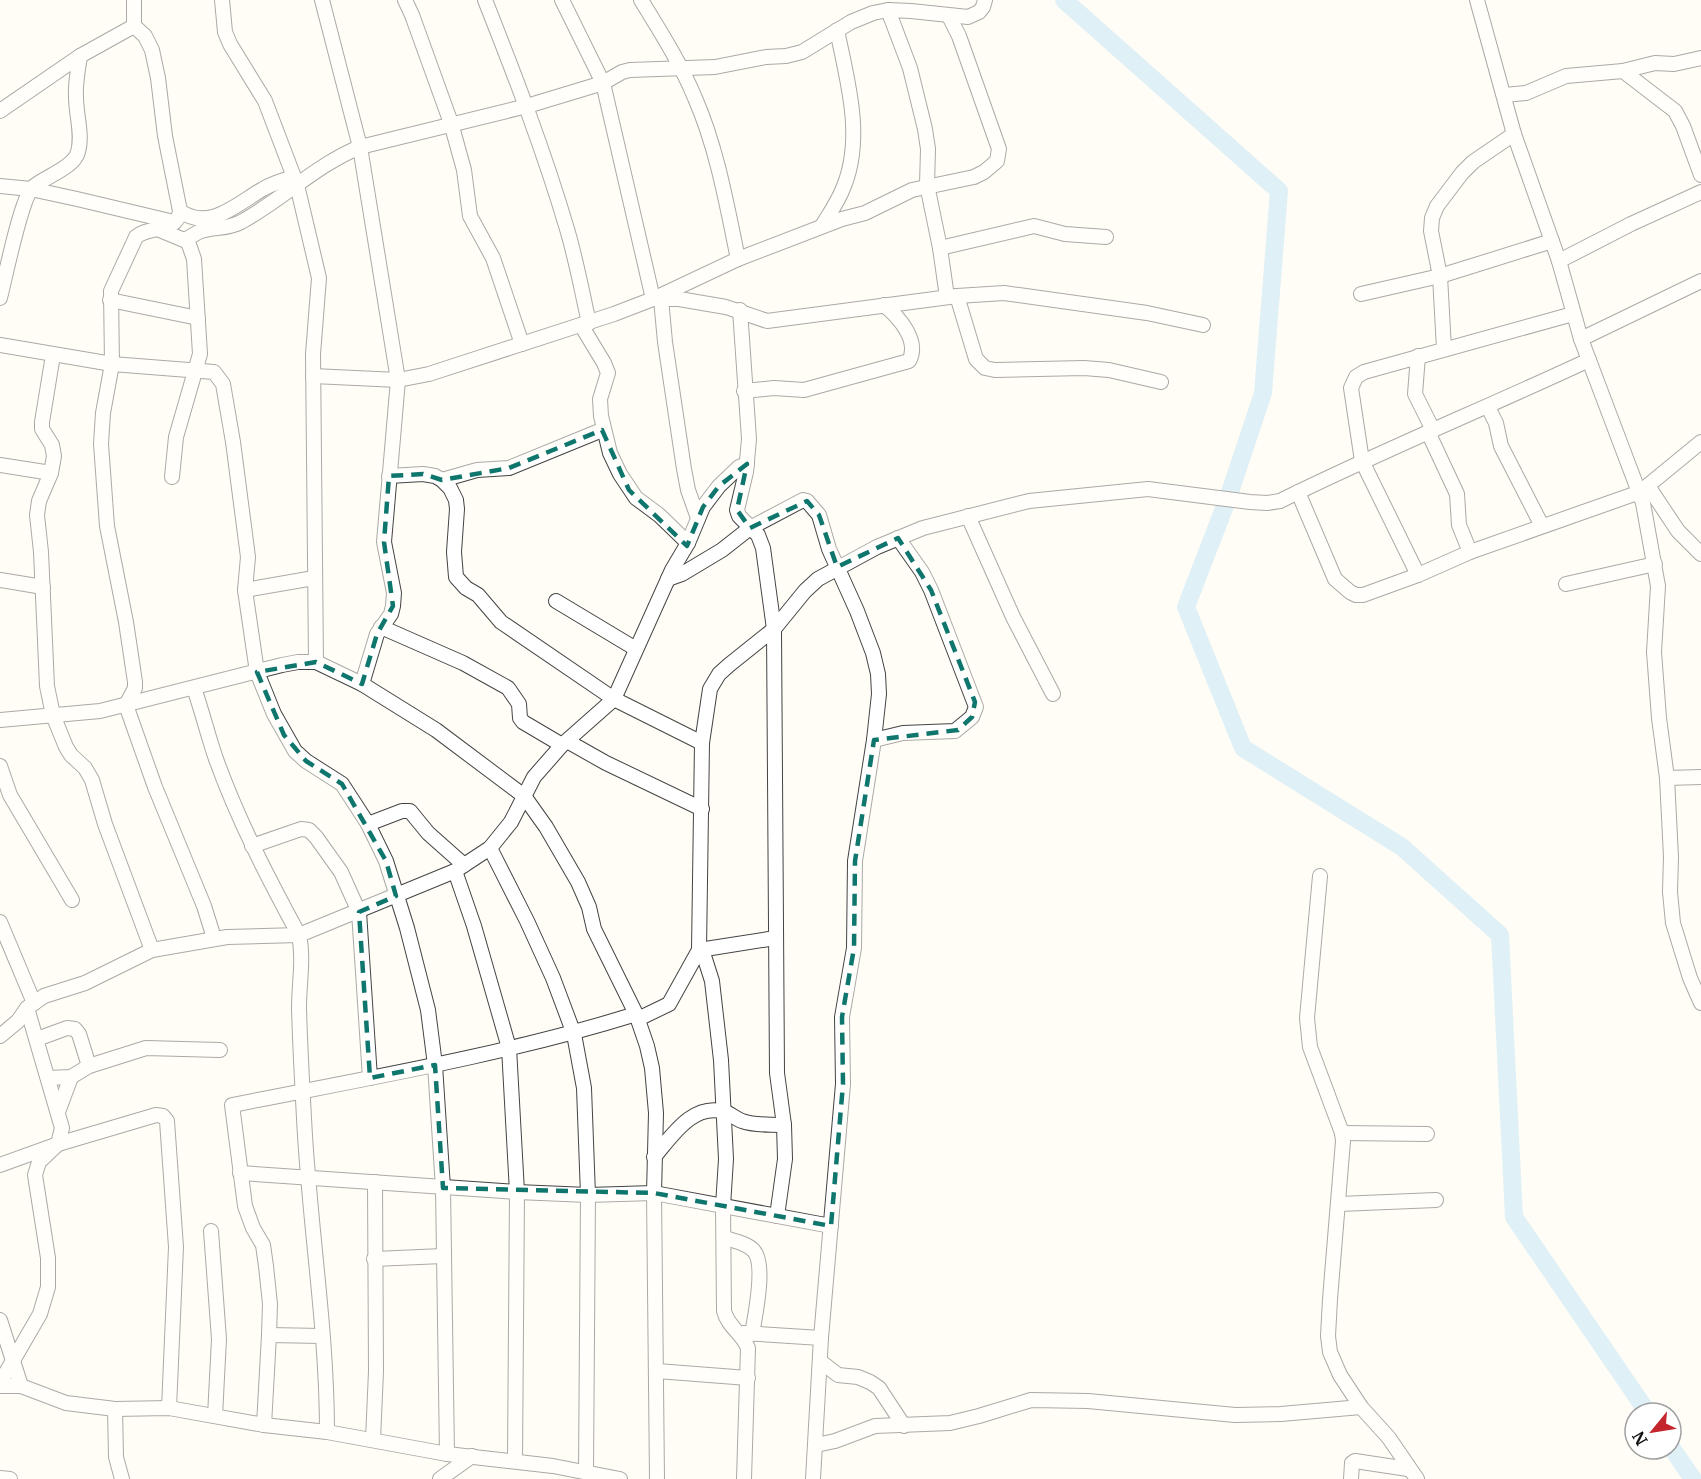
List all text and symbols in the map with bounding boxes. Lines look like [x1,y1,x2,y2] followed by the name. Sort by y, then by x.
[1623,1401,1683,1461] north arrow
[1628,1428,1652,1449] text: N

